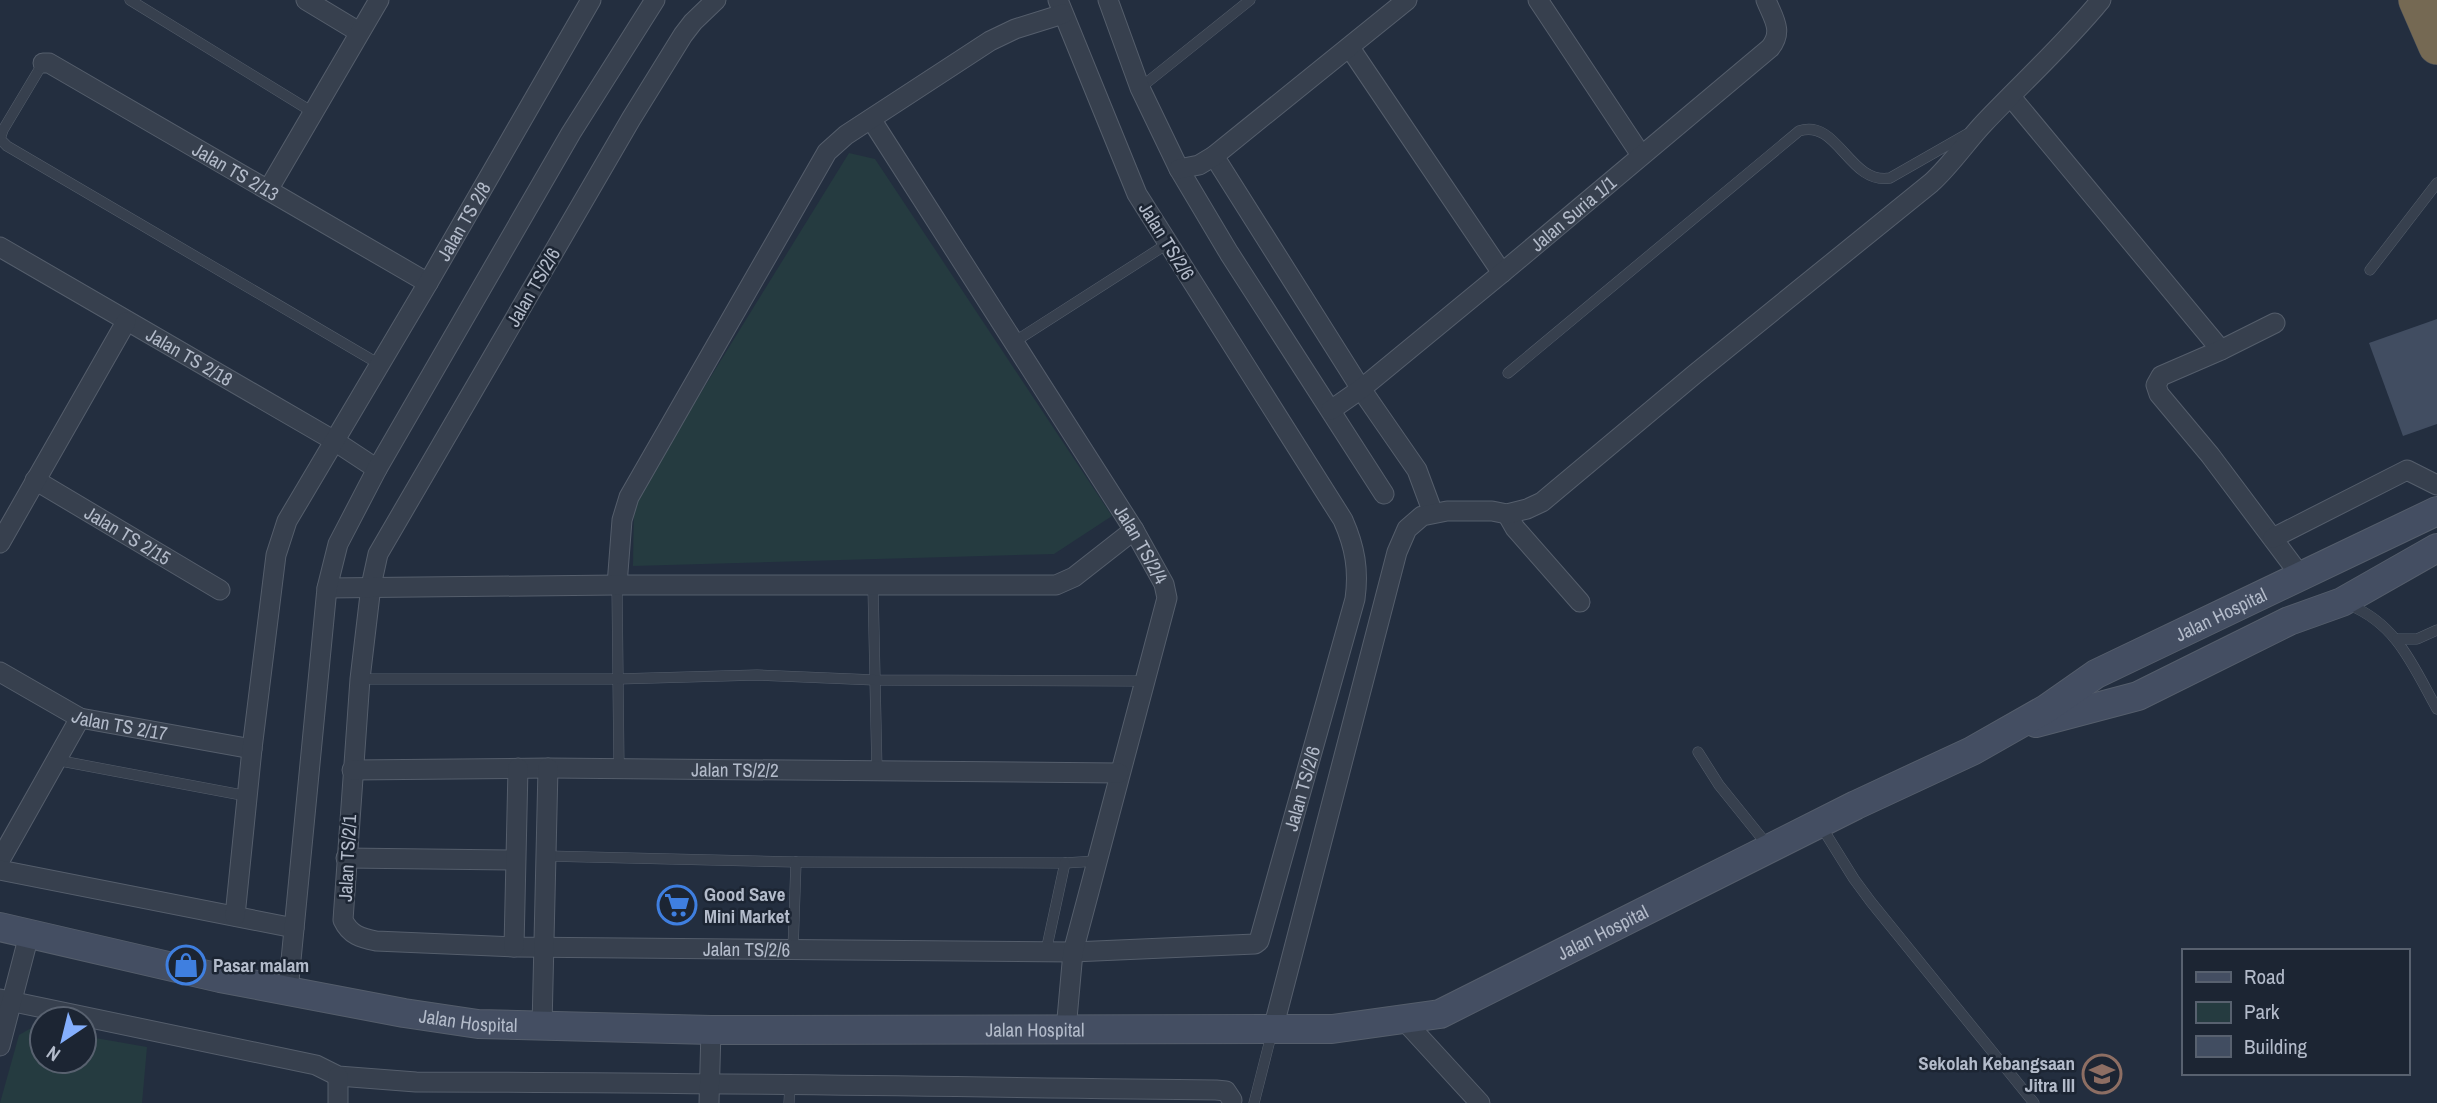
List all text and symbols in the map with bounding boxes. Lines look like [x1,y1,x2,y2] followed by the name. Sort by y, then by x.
[188,136,284,207] street label: Jalan TS 2/13
[1525,169,1622,257] street label: Jalan Suria 1/1
[431,177,497,266] street label: Jalan TS 2/8
[1133,197,1201,285] street label: Jalan TS/2/6
[500,243,566,331] street label: Jalan TS/2/6
[141,321,238,392] street label: Jalan TS 2/18
[80,499,176,571] street label: Jalan TS 2/15
[1108,500,1175,589] street label: Jalan TS/2/4
[2171,581,2271,647] street label: Jalan Hospital
[67,703,170,747] street label: Jalan TS 2/17
[1278,743,1326,834] street label: Jalan TS/2/6
[691,756,779,783] street label: Jalan TS/2/2
[332,813,362,902] street label: Jalan TS/2/1
[704,881,790,929] place label: Good Save Mini Market
[656,884,698,926] supermarket icon: Good Save Mini Market
[1553,899,1653,966] street label: Jalan Hospital
[703,936,790,962] street label: Jalan TS/2/6
[165,944,207,986] shop icon: Pasar malam
[2182,949,2409,1075] legend
[213,952,309,978] place label: Pasar malam
[2244,962,2285,991] text: Road
[2244,997,2280,1026] text: Park
[417,1002,518,1038] street label: Jalan Hospital
[28,1005,98,1075] north arrow
[986,1016,1084,1043] street label: Jalan Hospital
[2244,1032,2308,1061] text: Building
[41,1040,65,1068] text: N
[1918,1050,2075,1098] place label: Sekolah Kebangsaan Jitra III
[2081,1053,2123,1095] school or university icon: Sekolah Kebangsaan Jitra III

